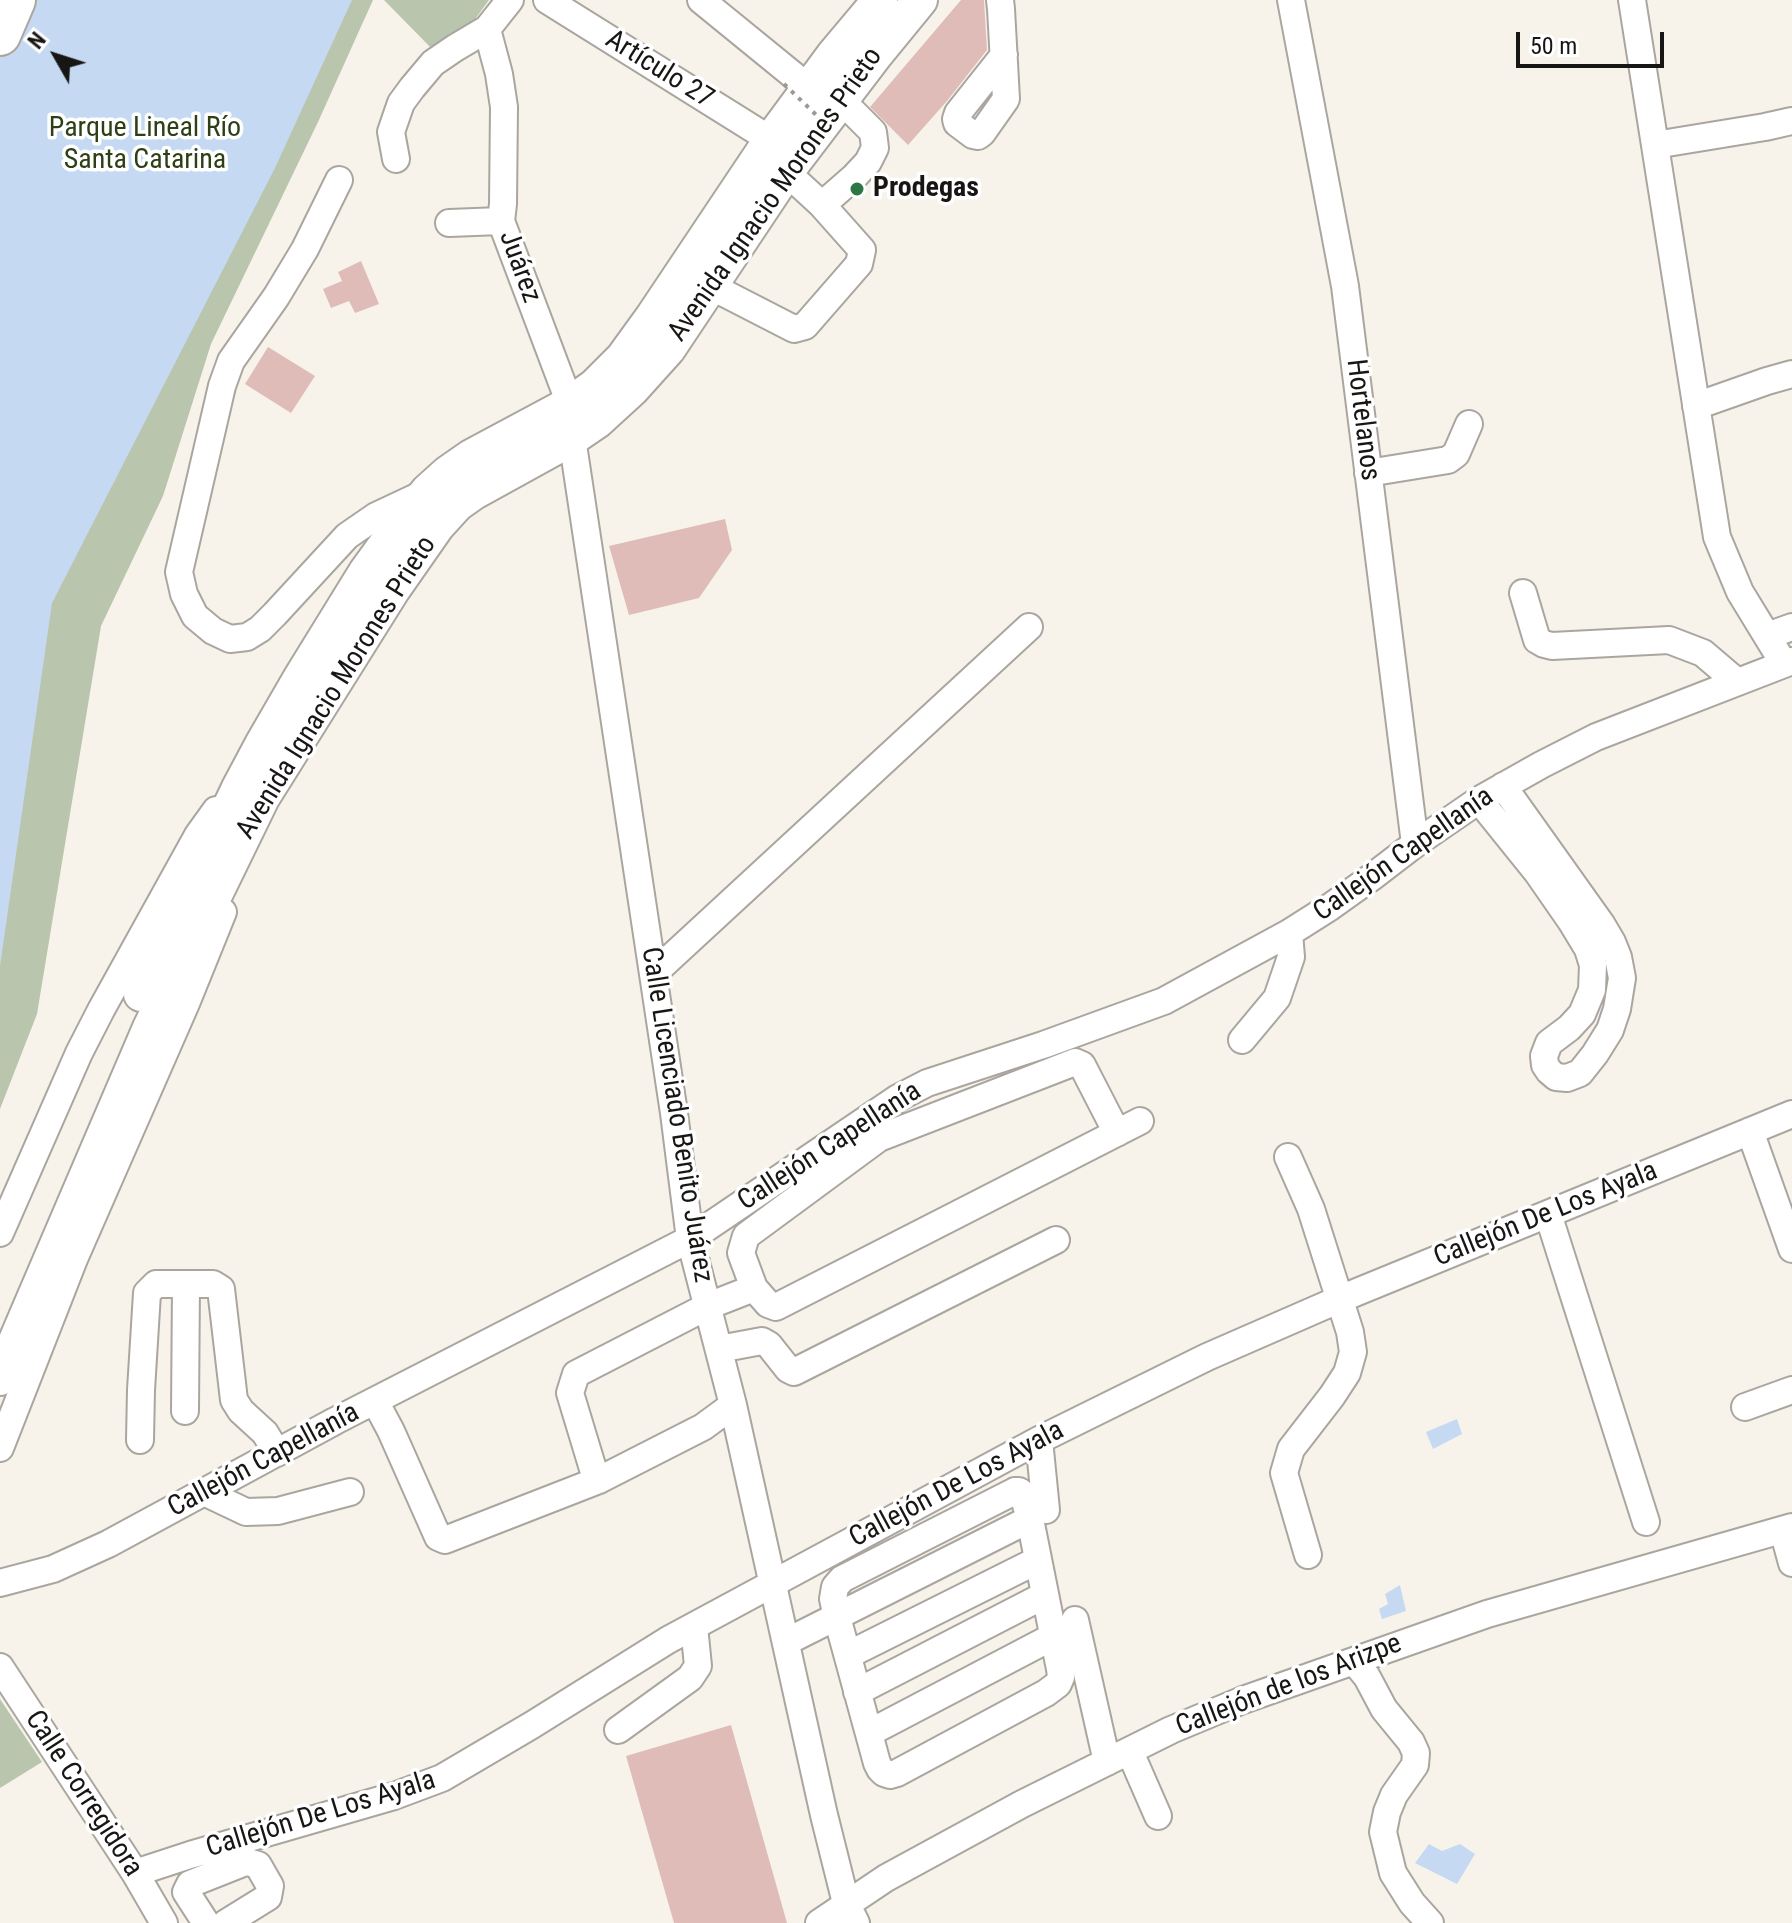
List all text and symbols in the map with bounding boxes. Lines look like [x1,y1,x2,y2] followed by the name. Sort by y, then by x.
[16,16,96,96] north arrow
[1520,16,1668,66] scale bar
[599,24,719,116] street label: Artículo 27
[23,27,51,54] text: N
[1530,32,1577,60] text: 50 m
[662,42,890,348] street label: Avenida Ignacio Morones Prieto
[49,112,241,178] park label: Parque Lineal Río Santa Catarina
[873,172,979,206] place label: Prodegas
[848,180,866,198] marker: Prodegas
[491,226,547,308] street label: Juárez
[1338,357,1386,483] street label: Hortelanos
[230,530,444,846] street label: Avenida Ignacio Morones Prieto
[1308,781,1500,929] street label: Callejón Capellanía
[633,945,719,1285] street label: Calle Licenciado Benito Juárez
[732,1075,928,1219] street label: Callejón Capellanía
[1429,1155,1663,1275] street label: Callejón De Los Ayala
[163,1396,365,1526] street label: Callejón Capellanía
[844,1414,1070,1556] street label: Callejón De Los Ayala
[1171,1627,1407,1745] street label: Callejón de los Arizpe
[17,1705,149,1883] street label: Calle Corregidora
[202,1764,440,1866] street label: Callejón De Los Ayala

